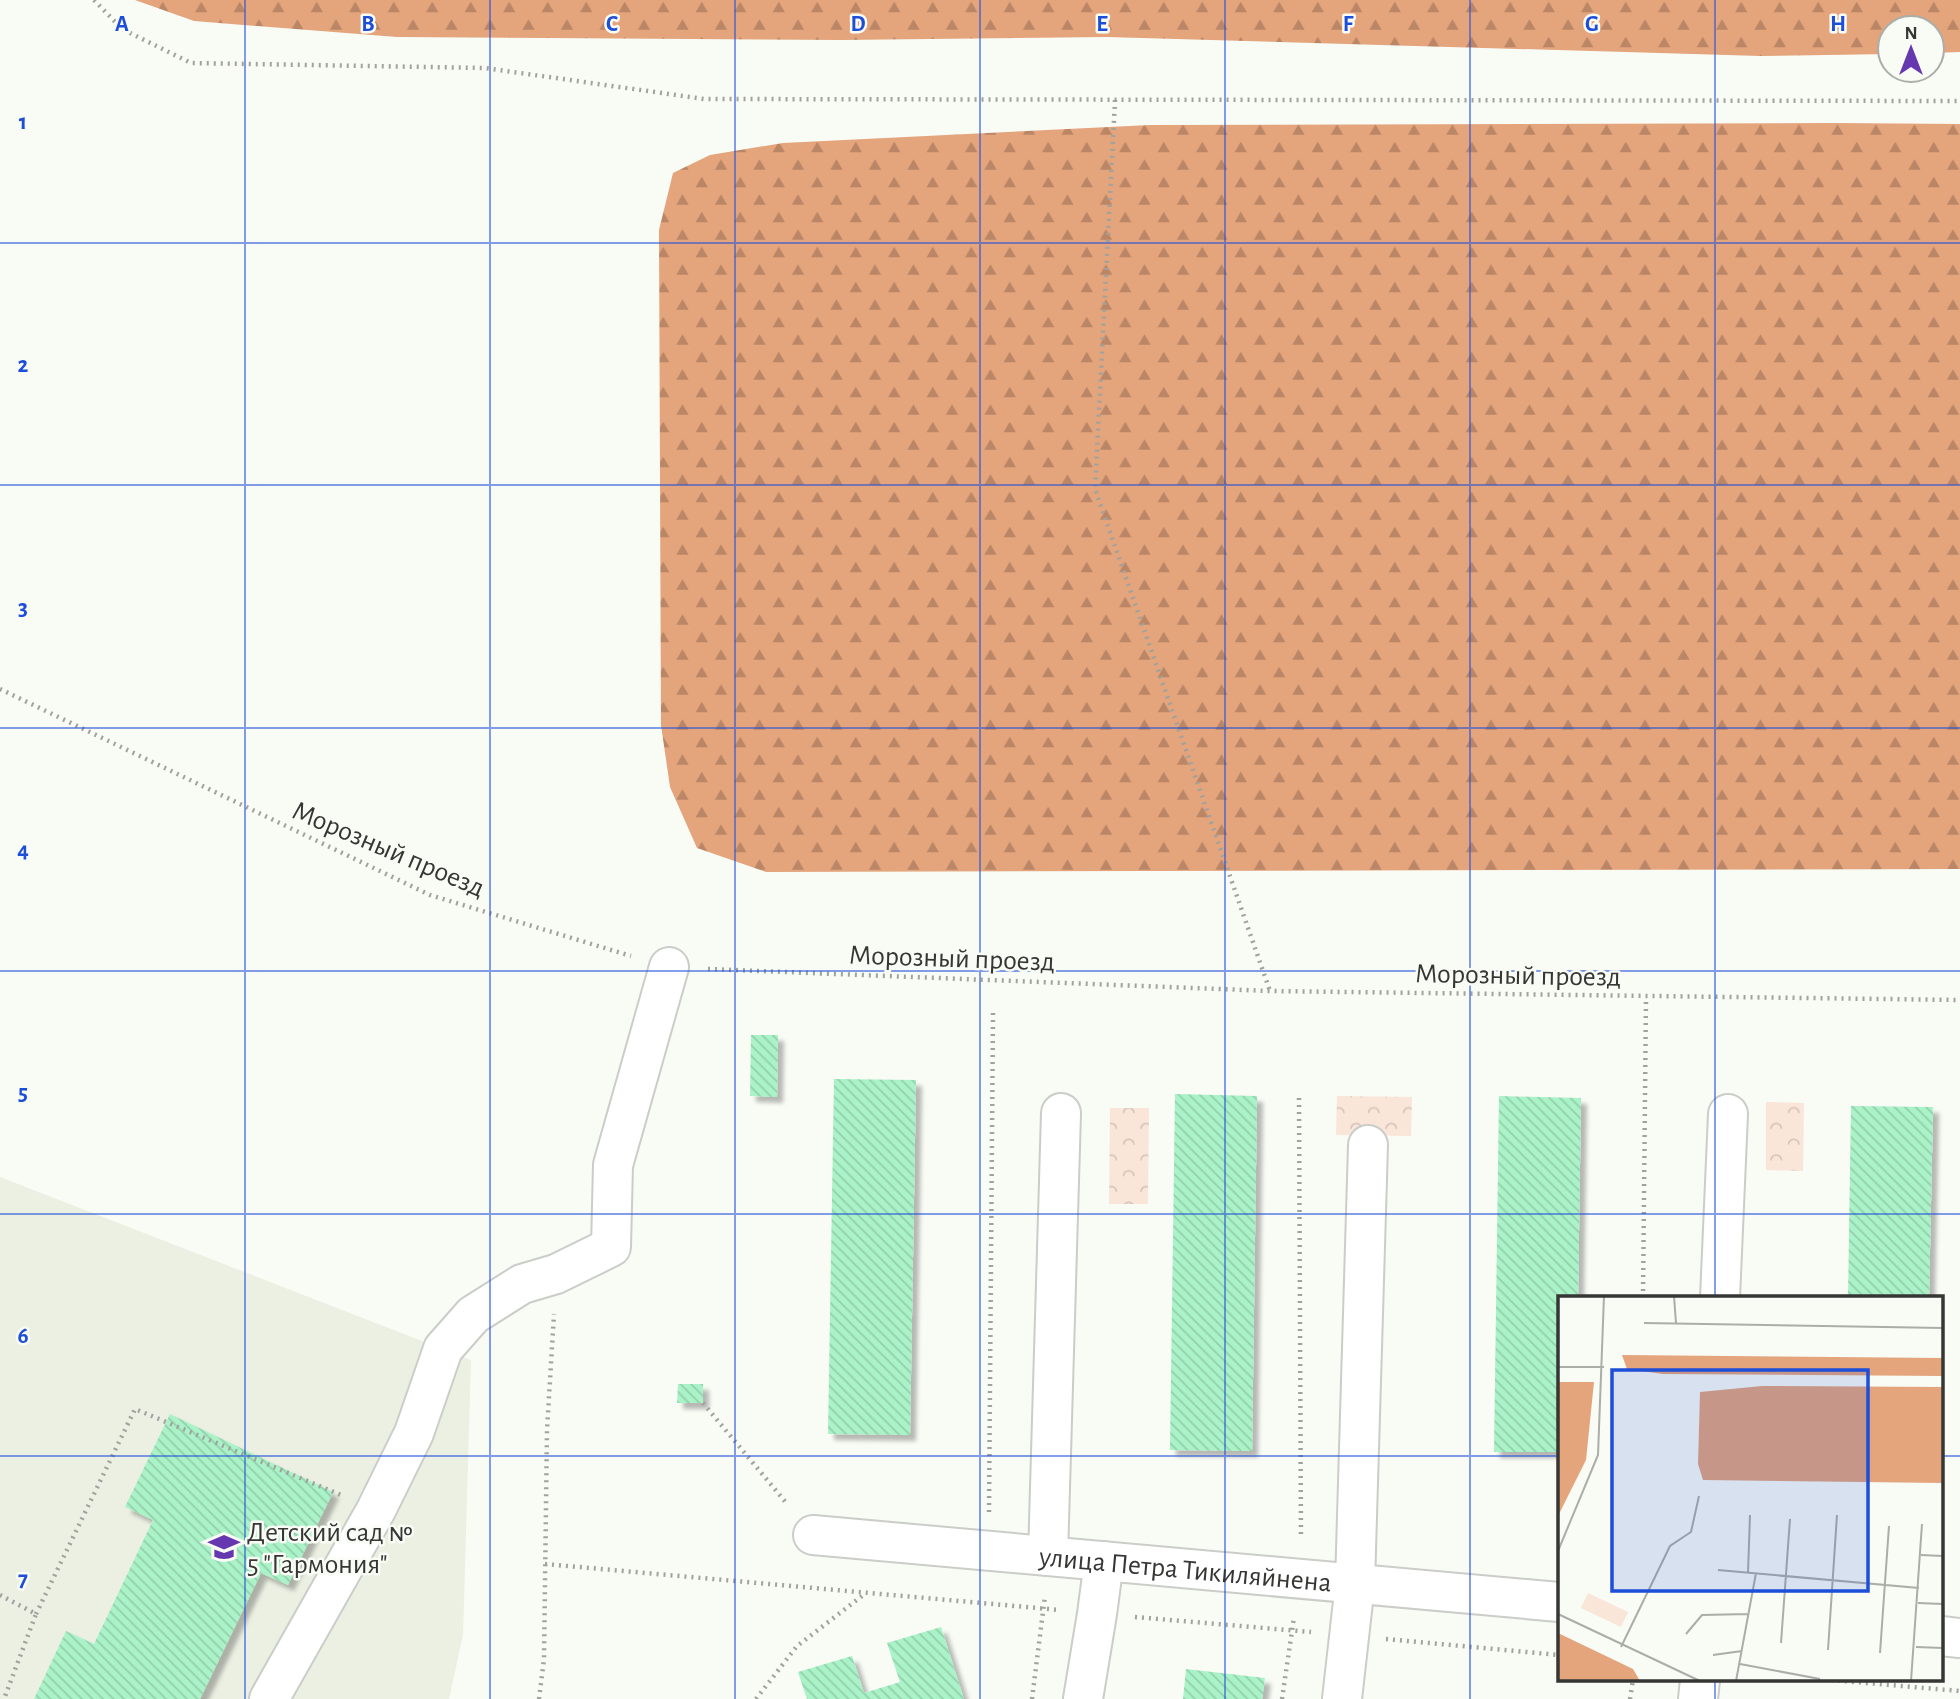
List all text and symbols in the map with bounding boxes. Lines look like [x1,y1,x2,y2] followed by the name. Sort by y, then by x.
[115,13,129,36] text: A
[361,13,375,36] text: B
[606,13,618,36] text: C
[850,13,866,36] text: D
[1096,13,1108,36] text: E
[1343,13,1354,36] text: F
[1585,13,1599,36] text: G
[1830,13,1846,36] text: H
[1876,14,1946,84] north arrow
[1904,24,1918,43] text: N
[19,111,27,134] text: 1
[18,354,29,377] text: 2
[18,597,28,620] text: 3
[288,797,489,903] street label: Морозный проезд
[17,839,29,862] text: 4
[848,941,1055,977] street label: Морозный проезд
[1415,960,1621,992] street label: Морозный проезд
[18,1082,28,1105] text: 5
[1558,1296,1942,1682] inset map
[17,1325,29,1348] text: 6
[247,1519,413,1579] place label: Детский сад № 5 "Гармония"
[207,1530,241,1564] school or university icon: Детский сад № 5 "Гармония"
[1037,1543,1333,1598] street label: улица Петра Тикиляйнена
[18,1568,28,1591] text: 7

